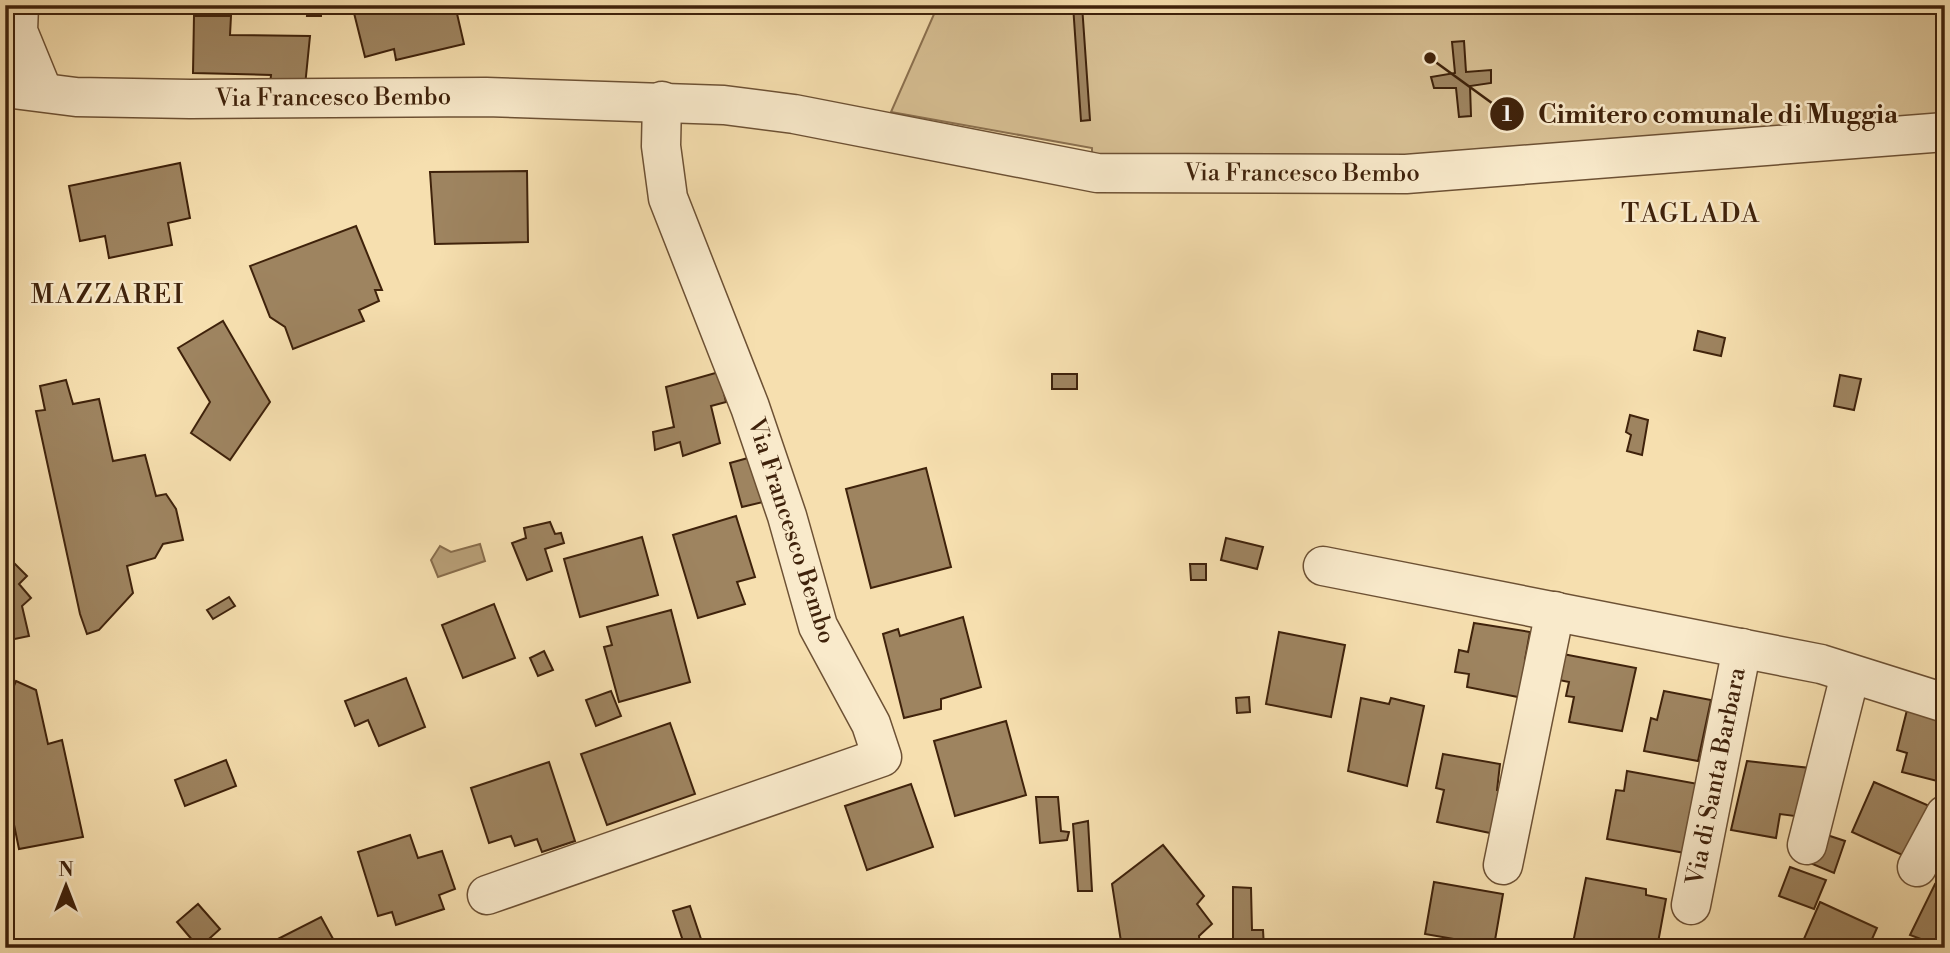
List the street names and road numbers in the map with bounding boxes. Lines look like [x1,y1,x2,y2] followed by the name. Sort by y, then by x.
[214,82,451,114] street label: Via Francesco Bembo
[1183,158,1421,189] street label: Via Francesco Bembo
[740,413,842,648] street label: Via Francesco Bembo
[1680,664,1753,889] street label: Via di Santa Barbara

